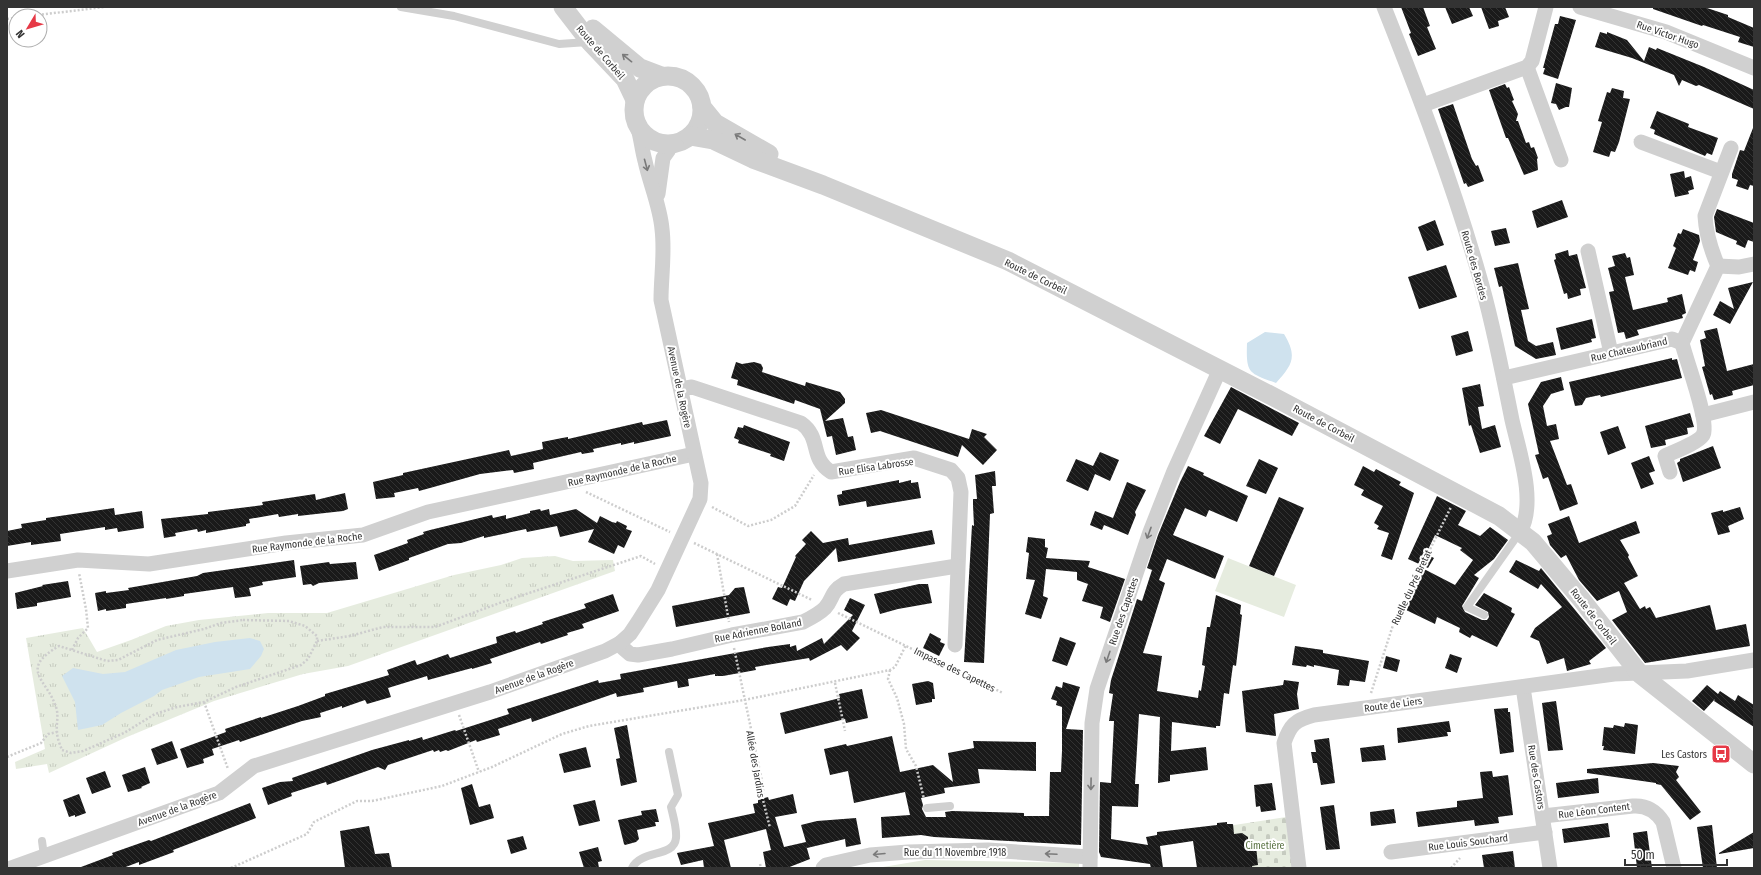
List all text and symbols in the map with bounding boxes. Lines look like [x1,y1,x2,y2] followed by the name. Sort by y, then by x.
[8,8,48,48] north arrow
[1635,19,1700,51] street label: Rue Victor Hugo
[573,23,627,82] street label: Route de Corbeil
[13,27,28,40] text: N
[622,54,633,63] one-way arrow
[734,133,746,141] one-way arrow
[643,158,650,171] one-way arrow
[1458,229,1490,301] street label: Route des Bordes
[1002,257,1069,297] street label: Route de Corbeil
[1590,335,1669,365] street label: Rue Chateaubriand
[665,345,694,429] street label: Avenue de la Rogère
[1291,403,1357,445] street label: Route de Corbeil
[567,453,678,489] street label: Rue Raymonde de la Roche
[838,456,914,478] street label: Rue Elisa Labrosse
[1145,527,1153,539] one-way arrow
[251,530,363,556] street label: Rue Raymonde de la Roche
[1389,547,1435,627] street label: Ruelle du Pré Bretat
[1107,576,1141,647] street label: Rue des Capettes
[1568,586,1619,647] street label: Route de Corbeil
[713,617,803,645] street label: Rue Adrienne Bolland
[912,645,997,695] street label: Impasse des Capettes
[1103,650,1111,662] one-way arrow
[493,657,575,697] street label: Avenue de la Rogère
[1363,695,1423,715] street label: Route de Liers
[743,730,767,799] street label: Allée des Jardins
[1710,743,1732,765] bus stop icon: Les Castors
[1525,744,1547,810] street label: Rue des Castors
[1661,749,1707,761] place label: Les Castors
[1087,777,1095,790] one-way arrow
[136,789,218,829] street label: Avenue de la Rogère
[1558,801,1631,821] street label: Rue Léon Content
[1428,832,1509,854] street label: Rue Louis Souchard
[1245,840,1285,852] park label: Cimetière
[1625,841,1727,867] scale bar
[904,847,1006,859] street label: Rue du 11 Novembre 1918
[1631,848,1655,862] text: 50 m
[1045,850,1058,858] one-way arrow
[873,851,886,858] one-way arrow

